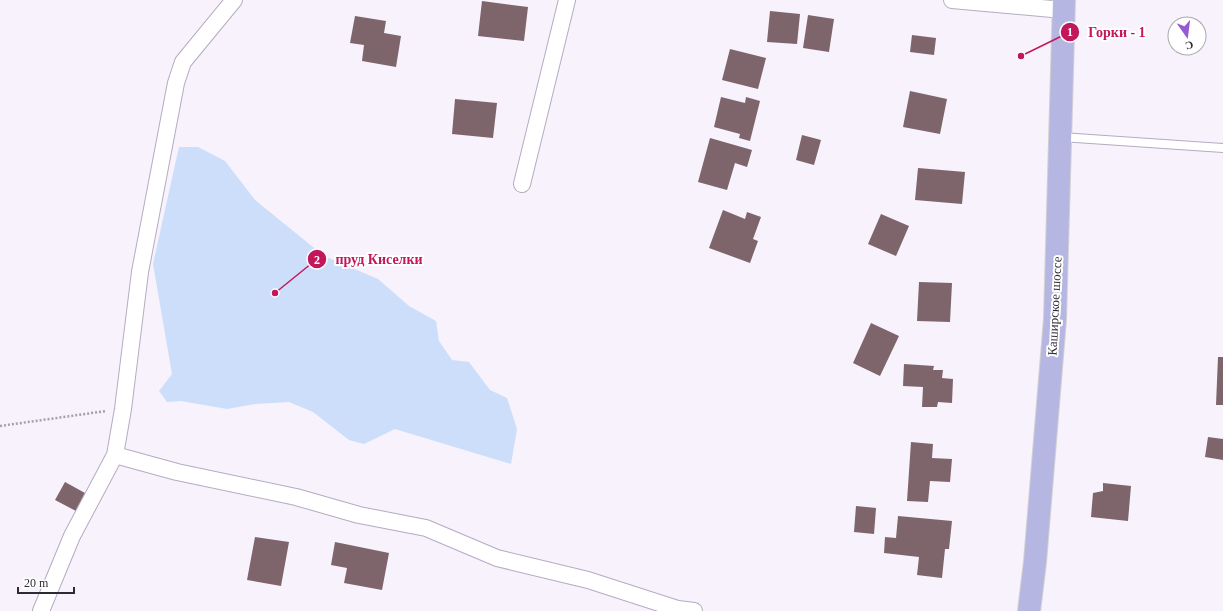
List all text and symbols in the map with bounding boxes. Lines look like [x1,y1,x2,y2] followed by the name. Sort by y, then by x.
[1167,16,1207,56] north arrow
[1060,19,1153,45] callout: Горки - 1
[1067,25,1073,39] text: 1
[1088,25,1146,40] text: Горки - 1
[1184,39,1195,52] text: С
[307,246,431,272] callout: пруд Киселки
[335,252,423,267] text: пруд Киселки
[314,253,320,267] text: 2
[1044,256,1065,356] street label: Каширское шоссе
[18,569,74,595] scale bar
[24,576,49,590] text: 20 m

